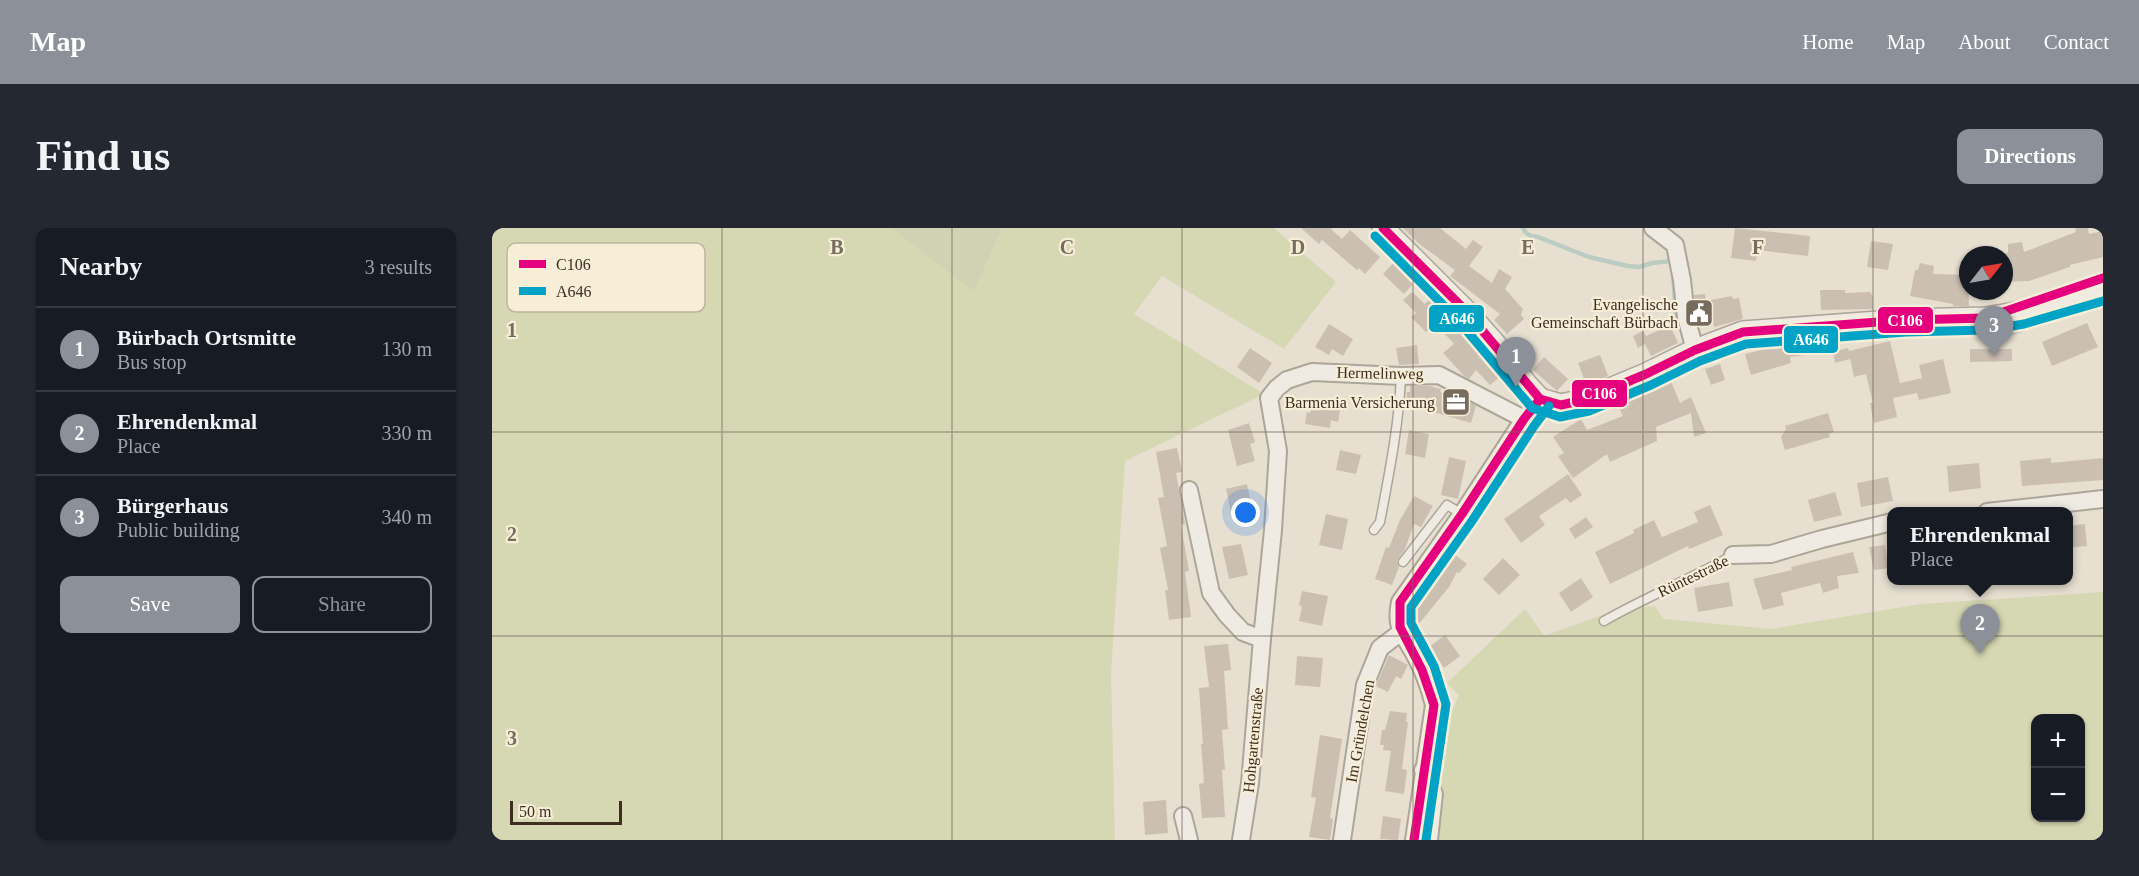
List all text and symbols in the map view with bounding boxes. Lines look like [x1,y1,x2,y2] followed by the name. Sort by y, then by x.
[30,26,86,57] text: Map
[1802,30,1854,54] text: Home
[1887,30,1925,54] text: Map
[1958,30,2011,54] text: About
[2044,30,2109,54] text: Contact
[1957,129,2103,184] button: Directions
[36,133,170,179] text: Find us
[830,236,844,258] text: B
[1060,236,1074,258] text: C
[1291,236,1305,258] text: D
[1521,236,1535,258] text: E
[1752,236,1764,258] text: F
[507,243,705,312] legend
[1959,246,2013,300] north arrow
[60,252,142,281] text: Nearby
[365,256,432,278] text: 3 results
[556,256,591,273] text: C106
[556,283,592,300] text: A646
[1531,296,1678,331] place label: Evangelische Gemeinschaft Bürbach
[1683,297,1715,329] public building icon: Evangelische Gemeinschaft Bürbach
[1428,304,1485,333] line badge: A646
[1877,306,1934,334] line badge: C106
[1974,306,2014,356] pin: 3
[1439,310,1475,327] text: A646
[1887,312,1923,329] text: C106
[507,319,517,341] text: 1
[117,325,296,350] text: Bürbach Ortsmitte
[1783,325,1839,354] line badge: A646
[1793,331,1829,348] text: A646
[75,338,85,360] text: 1
[381,338,432,360] text: 130 m
[1496,338,1536,387] pin: 1
[117,351,186,373] text: Bus stop
[1336,364,1424,383] street label: Hermelinweg
[1571,379,1628,408] line badge: C106
[1581,385,1617,402] text: C106
[1440,386,1472,418] office icon: Barmenia Versicherung
[1285,394,1435,412] place label: Barmenia Versicherung
[117,409,257,434] text: Ehrendenkmal
[75,422,85,444] text: 2
[381,422,432,444] text: 330 m
[117,435,160,457] text: Place
[117,493,228,518] text: Bürgerhaus
[1231,498,1260,527] your location
[75,506,85,528] text: 3
[381,506,432,528] text: 340 m
[1887,507,2073,585] popup
[117,519,240,541] text: Public building
[1910,522,2050,547] text: Ehrendenkmal
[507,523,517,545] text: 2
[1910,548,1953,570] text: Place
[1655,552,1731,600] street label: Rüntestraße
[60,576,240,633] button: Save
[252,576,432,633] button: Share
[1960,604,2000,654] pin: 2
[1343,678,1377,784] street label: Im Gründelchen
[1240,687,1267,793] street label: Hohgartenstraße
[2031,714,2085,822] map controls
[2031,714,2085,768] button: +
[507,727,517,749] text: 3
[2031,768,2085,822] button: −
[510,798,622,826] scale bar
[519,803,551,820] text: 50 m

